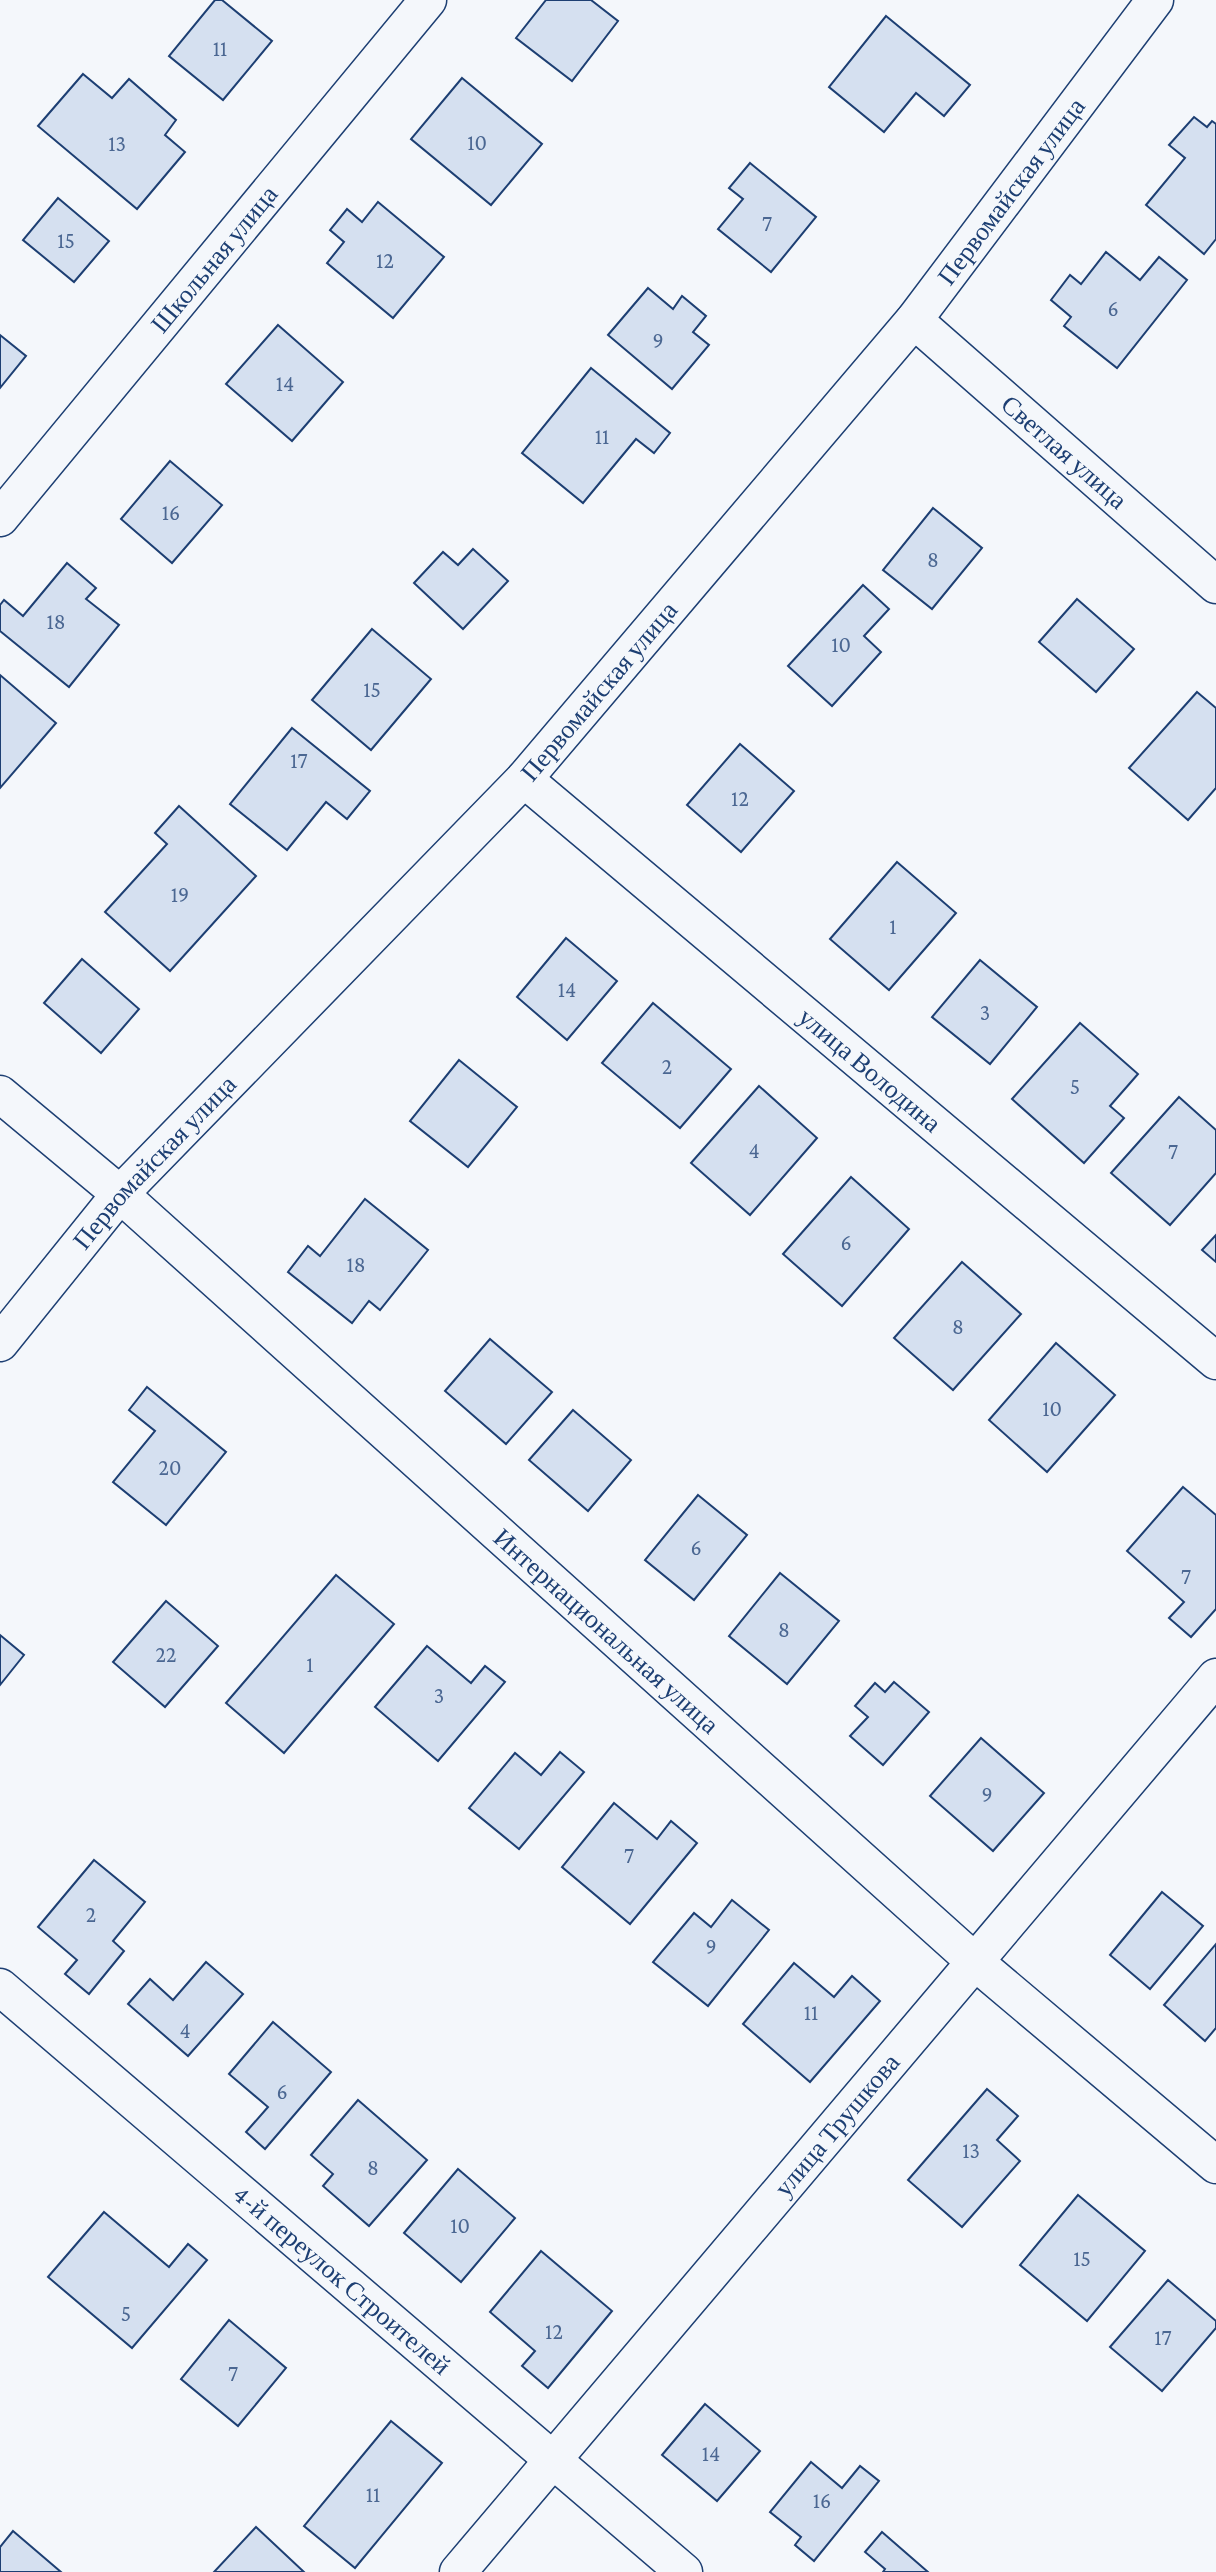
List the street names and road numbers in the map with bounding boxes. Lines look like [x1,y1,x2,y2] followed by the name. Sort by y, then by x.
[931,92,1091,290] street label: Первомайская улица
[145,179,283,338] street label: Школьная улица
[996,389,1133,515] street label: Светлая улица
[515,595,683,787] street label: Первомайская улица
[793,1002,947,1138] street label: улица Володина
[67,1069,242,1255] street label: Первомайская улица
[488,1523,725,1740] street label: Интернациональная улица
[768,2047,905,2202] street label: улица Трушкова
[228,2179,456,2380] street label: 4-й переулок Строителей

